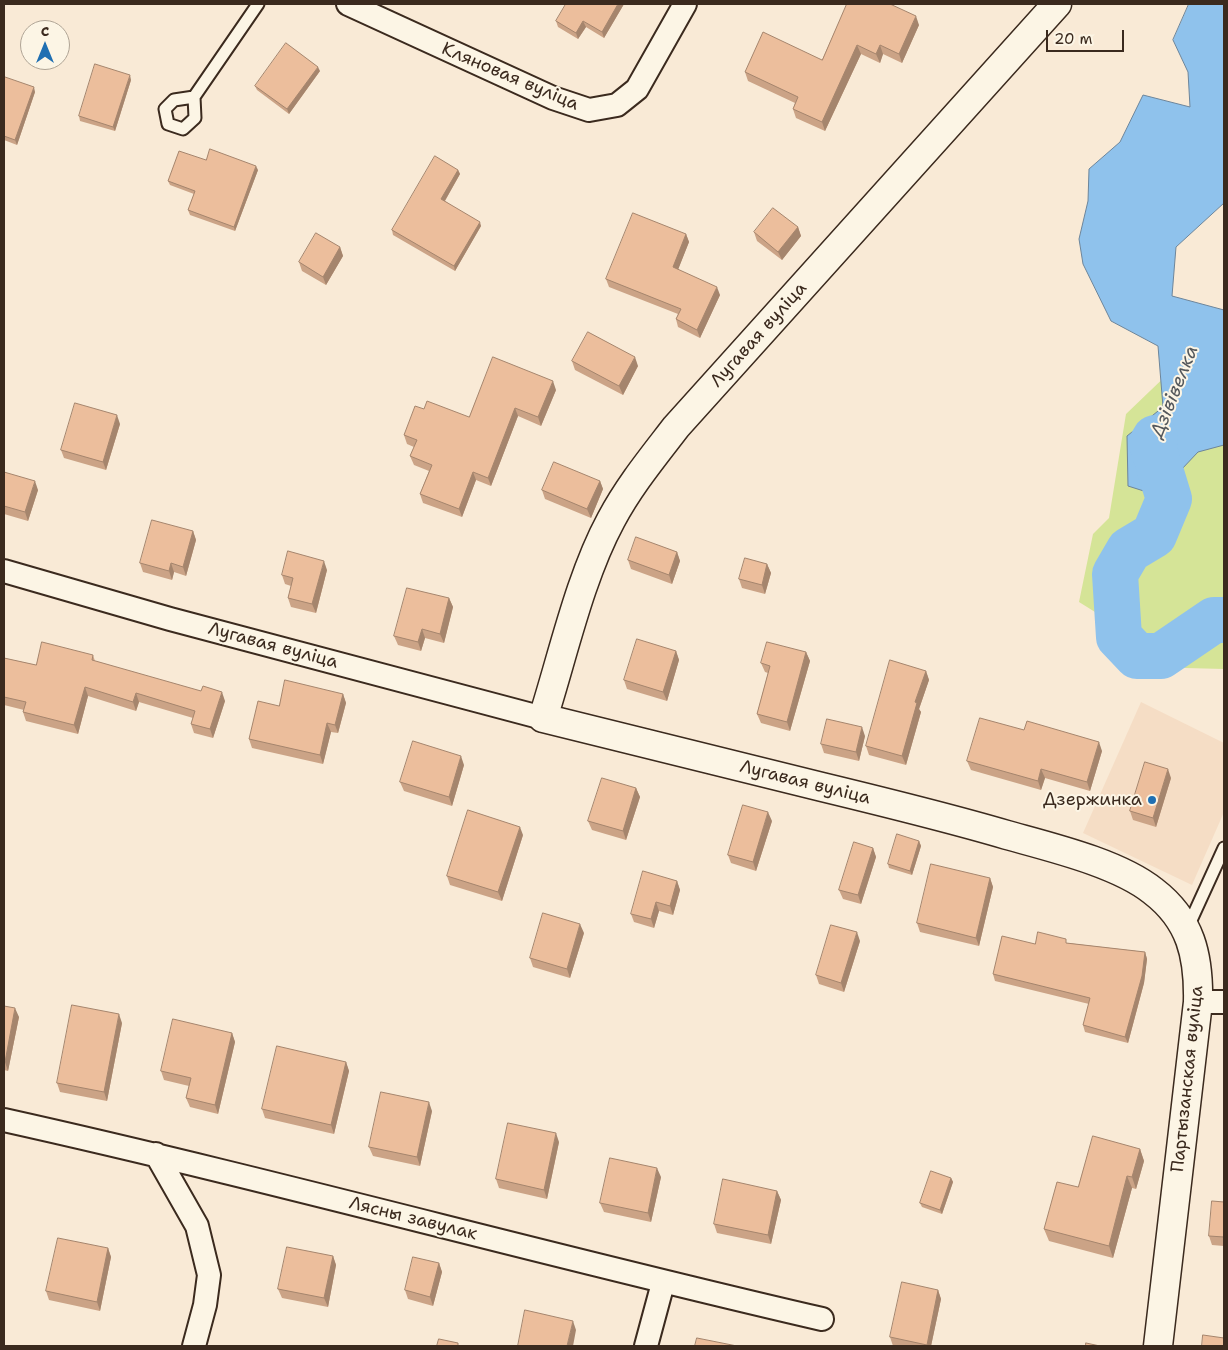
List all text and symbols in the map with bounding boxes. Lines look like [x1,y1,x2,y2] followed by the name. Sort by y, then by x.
[20,20,70,70] north arrow
[1048,20,1126,52] scale bar
[41,22,49,40] text: С
[1054,29,1093,49] text: 20 m
[438,38,582,116] street label: Кляновая вуліца
[706,278,812,392] street label: Лугавая вуліца
[1146,343,1204,441] water label: Дзівівелка
[206,618,340,674] street label: Лугавая вуліца
[737,756,873,810] street label: Лугавая вуліца
[1043,789,1142,811] place label: Дзержинка
[1146,794,1158,806] marker: Дзержинка
[1167,985,1209,1173] street label: Партызанская вуліца
[347,1193,479,1245] street label: Лясны завулак

